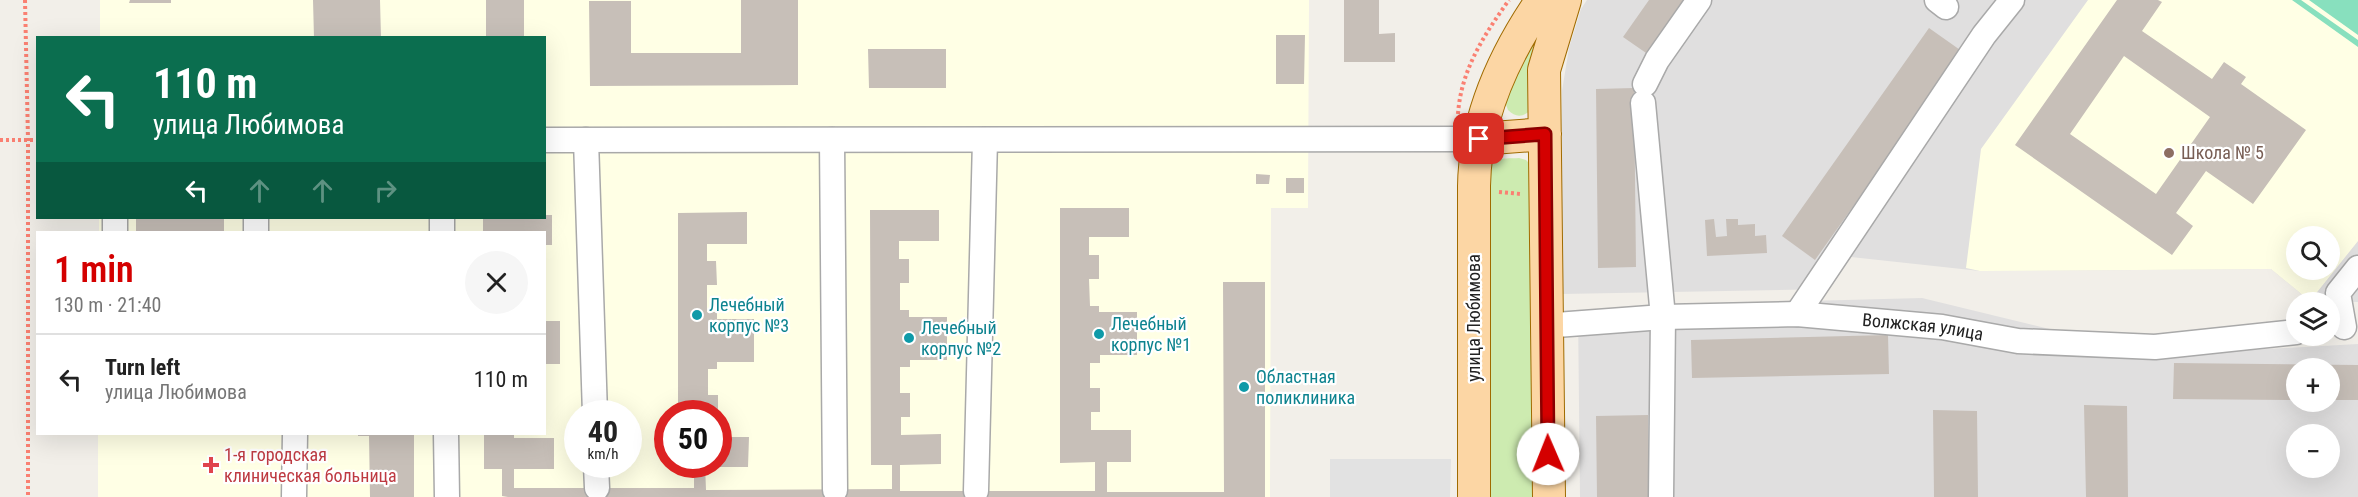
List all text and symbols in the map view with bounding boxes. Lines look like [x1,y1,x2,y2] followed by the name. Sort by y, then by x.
[153,59,258,108] text: 110 m
[54,60,132,138] icon: left
[153,109,344,141] text: улица Любимова
[1453,113,1504,164] pin
[1462,122,1495,155] icon: arrive
[2181,142,2264,163] place label: Школа № 5
[2162,146,2176,160] marker: Школа № 5
[180,174,213,207] icon: left
[243,174,276,207] icon: ahead
[306,174,339,207] icon: ahead
[369,174,402,207] icon: right
[2286,226,2340,478] map controls
[2286,226,2340,280] button: search
[54,249,134,291] text: 1 min
[465,251,528,314] button: close
[1463,254,1484,382] street label: улица Любимова
[2286,292,2340,346] button: layers
[54,293,161,317] text: 130 m · 21:40
[709,294,789,336] place label: Лечебный корпус №3
[690,308,704,322] marker: Лечебный корпус №3
[1861,309,1985,344] street label: Волжская улица
[1111,313,1191,355] place label: Лечебный корпус №1
[921,317,1001,359] place label: Лечебный корпус №2
[1092,327,1106,341] marker: Лечебный корпус №1
[902,331,916,345] marker: Лечебный корпус №2
[105,355,180,380] text: Turn left
[2286,358,2340,412] button: +
[54,363,87,396] icon: left
[1256,366,1355,408] place label: Областная поликлиника
[474,367,528,392] text: 110 m
[105,380,247,404] text: улица Любимова
[1237,380,1251,394] marker: Областная поликлиника
[654,400,732,478] speed limit sign: 50
[588,414,618,449] text: 40
[1516,422,1580,486] position arrow
[2286,424,2340,478] button: −
[224,444,397,486] place label: 1-я городская клиническая больница
[588,445,618,463] text: km/h
[202,456,220,474] marker: 1-я городская клиническая больница

